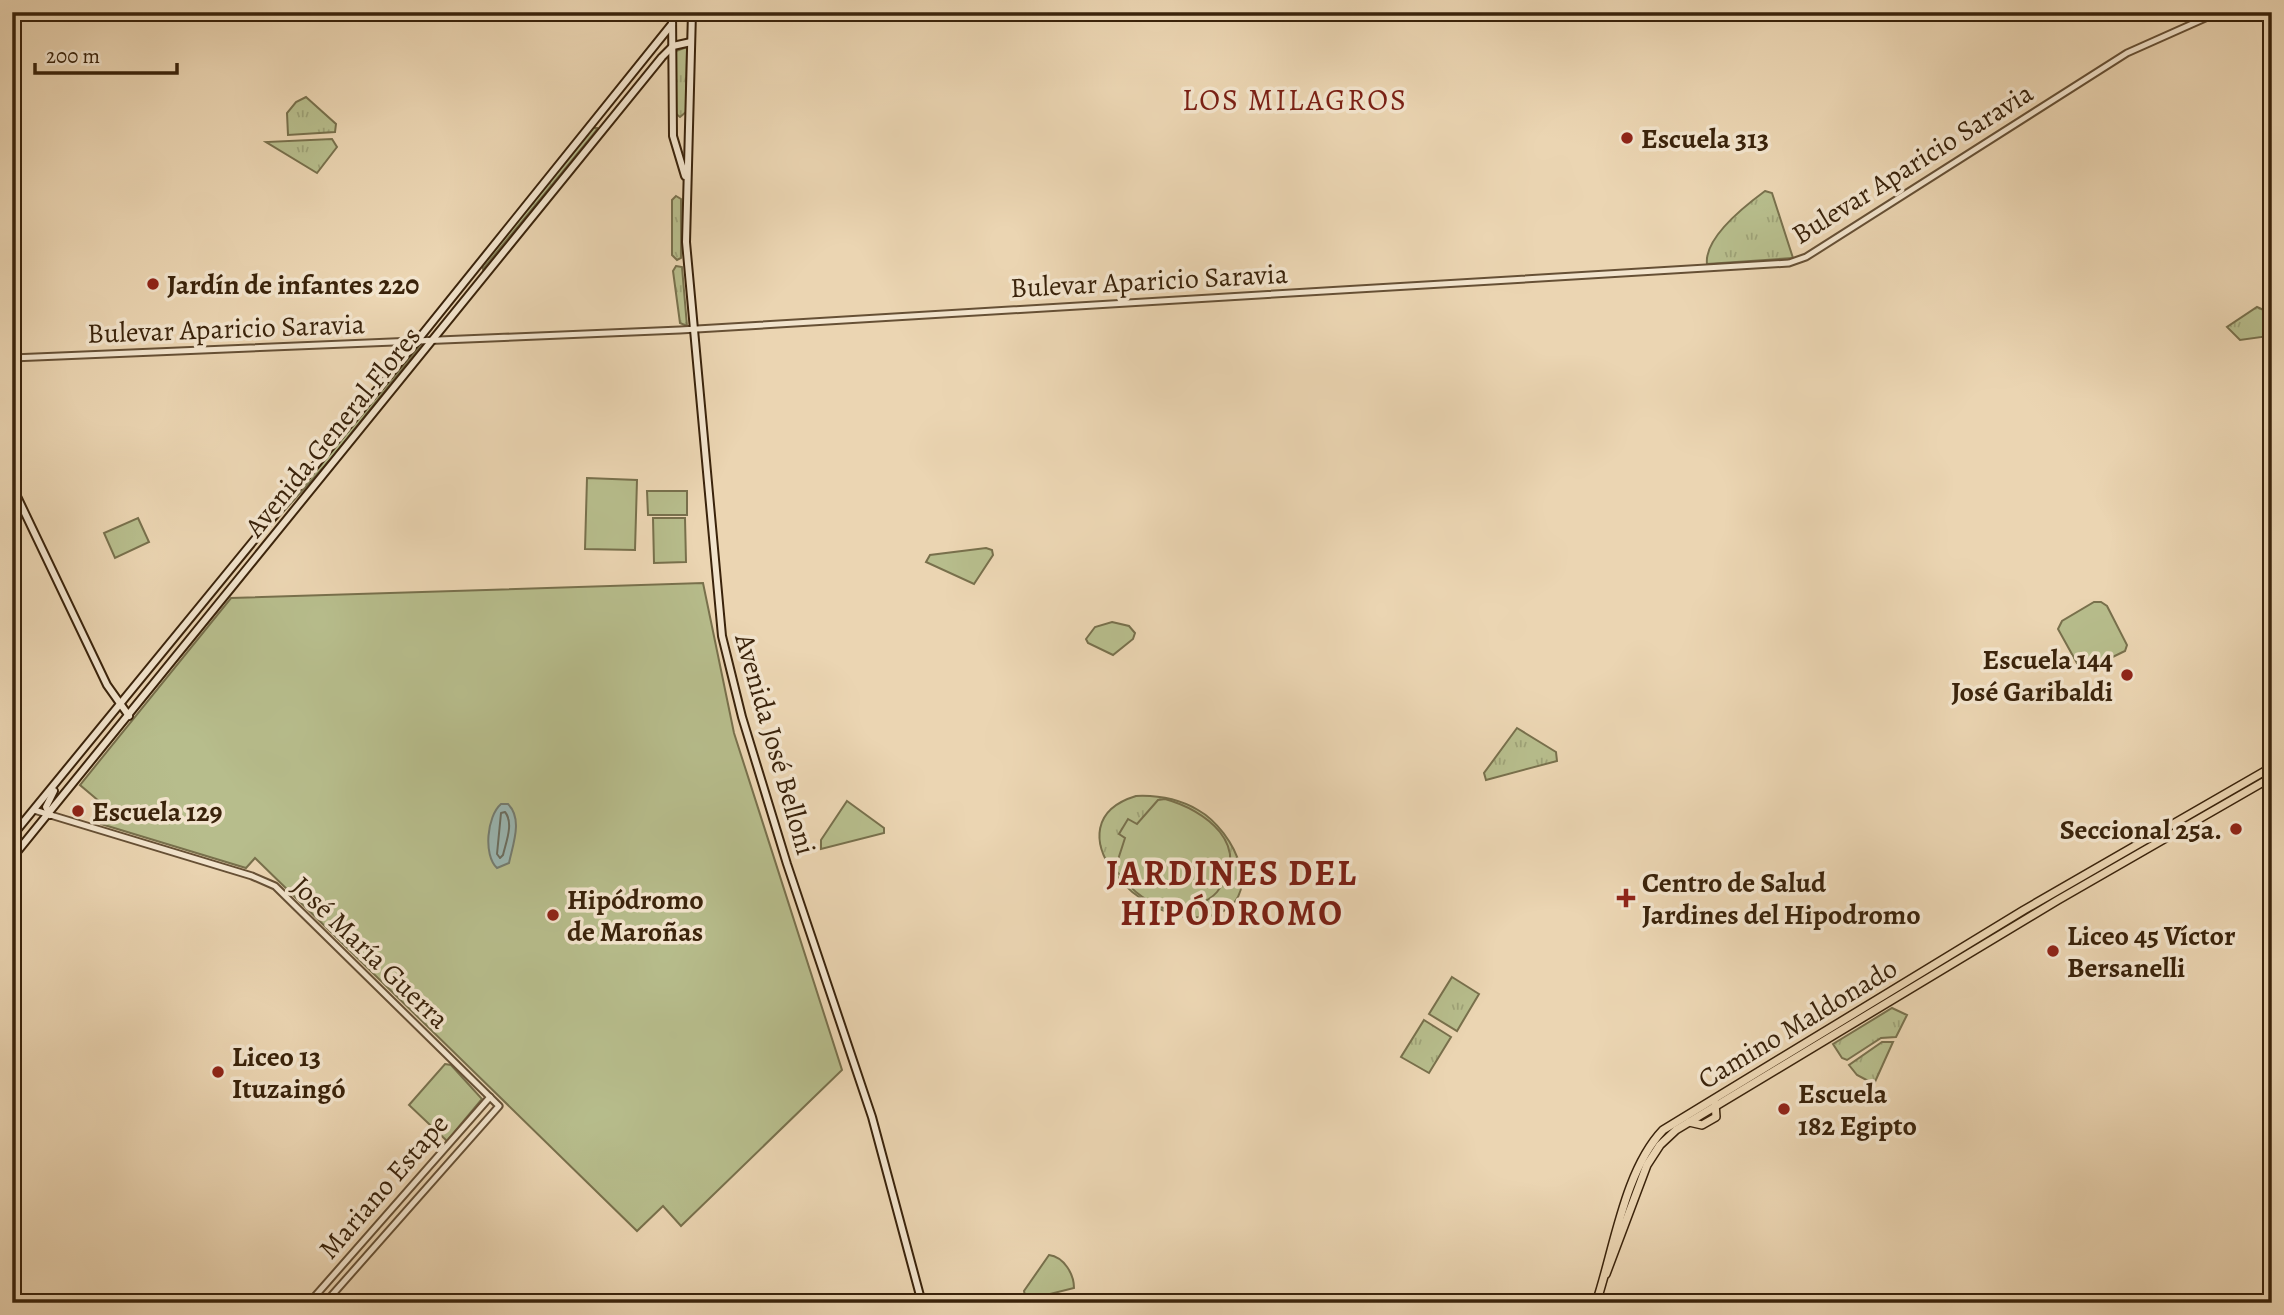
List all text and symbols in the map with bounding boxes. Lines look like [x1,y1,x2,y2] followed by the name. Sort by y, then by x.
[35,32,177,76] scale bar
[46,42,100,70] text: 200 m
[1785,74,2040,254] street label: Bulevar Aparicio Saravia
[1182,80,1408,120] district label: LOS MILAGROS
[1641,120,1769,158] place label: Escuela 313
[1619,130,1635,146] marker: Escuela 313
[1009,255,1289,307] street label: Bulevar Aparicio Saravia
[167,266,419,304] place label: Jardín de infantes 220
[145,276,161,292] marker: Jardín de infantes 220
[87,305,365,353] street label: Bulevar Aparicio Saravia
[235,318,430,546] street label: Avenida General Flores
[725,628,825,859] street label: Avenida José Belloni
[1951,641,2113,711] place label: Escuela 144 José Garibaldi
[2119,667,2135,683] marker: Escuela 144 José Garibaldi
[92,793,223,831] place label: Escuela 129
[70,803,86,819] marker: Escuela 129
[2060,811,2222,849] place label: Seccional 25a.
[2228,821,2244,837] marker: Seccional 25a.
[1106,849,1358,937] district label: JARDINES DEL HIPÓDROMO
[1642,864,1921,934] place label: Centro de Salud Jardines del Hipodromo
[283,868,457,1038] street label: José María Guerra
[567,881,704,951] place label: Hipódromo de Maroñas
[1616,888,1636,908] marker: Centro de Salud Jardines del Hipodromo
[545,907,561,923] marker: Hipódromo de Maroñas
[2067,917,2236,987] place label: Liceo 45 Víctor Bersanelli
[2045,943,2061,959] marker: Liceo 45 Víctor Bersanelli
[1691,949,1904,1098] street label: Camino Maldonado
[232,1038,345,1108] place label: Liceo 13 Ituzaingó
[210,1064,226,1080] marker: Liceo 13 Ituzaingó
[1798,1075,1917,1145] place label: Escuela 182 Egipto
[1776,1101,1792,1117] marker: Escuela 182 Egipto
[310,1106,457,1267] street label: Mariano Estape

